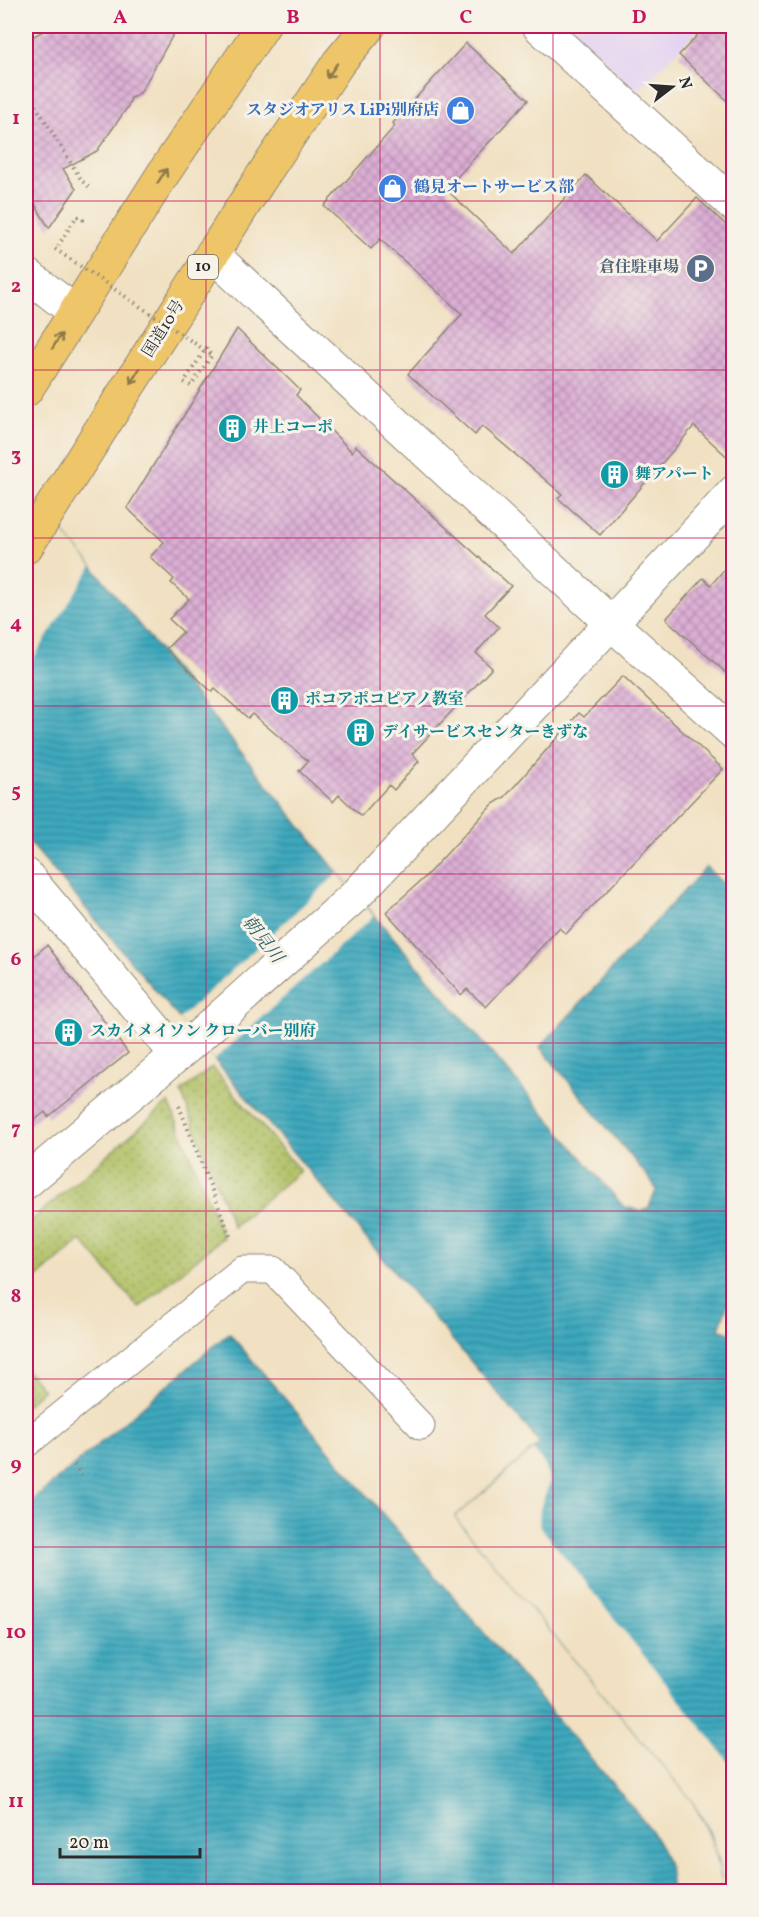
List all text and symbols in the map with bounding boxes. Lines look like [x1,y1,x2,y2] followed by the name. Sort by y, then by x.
[113,4,127,32] text: A
[286,4,300,32] text: B
[460,4,473,32] text: C
[632,4,646,32] text: D
[642,57,702,117] north arrow
[326,63,338,79] one-way arrow
[672,74,697,92] text: N
[444,95,476,127] shop icon: スタジオアリス LiPi別府店
[246,100,439,122] place label: スタジオアリス LiPi別府店
[12,105,20,133] text: 1
[155,168,168,185] one-way arrow
[377,172,409,204] shop icon: 鶴見オートサービス部
[414,177,575,199] place label: 鶴見オートサービス部
[684,252,716,284] parking icon: 倉住駐車場
[188,255,218,279] road number: 10
[599,257,679,279] place label: 倉住駐車場
[11,273,21,301] text: 2
[138,296,190,362] street label: 国道10号
[51,333,63,350] one-way arrow
[128,367,140,384] one-way arrow
[216,412,248,444] building icon: 井上コーポ
[253,417,333,439] place label: 井上コーポ
[11,442,21,470] text: 3
[598,459,630,491] building icon: 舞アパート
[635,464,714,486] place label: 舞アパート
[10,610,22,638] text: 4
[268,684,300,716] building icon: ポコアポコピアノ教室
[305,689,464,711] place label: ポコアポコピアノ教室
[345,717,377,749] building icon: デイサービスセンターきずな
[382,722,588,744] place label: デイサービスセンターきずな
[11,778,21,806] text: 5
[236,911,290,971] water label: 朝見川
[11,946,22,974] text: 6
[53,1016,85,1048] building icon: スカイメイソン クローバー別府
[90,1021,315,1043] place label: スカイメイソン クローバー別府
[11,1115,21,1143] text: 7
[11,1283,21,1311] text: 8
[10,1451,22,1479] text: 9
[6,1619,26,1647] text: 10
[8,1788,24,1816] text: 11
[60,1821,200,1859] scale bar
[69,1831,109,1856] text: 20 m

